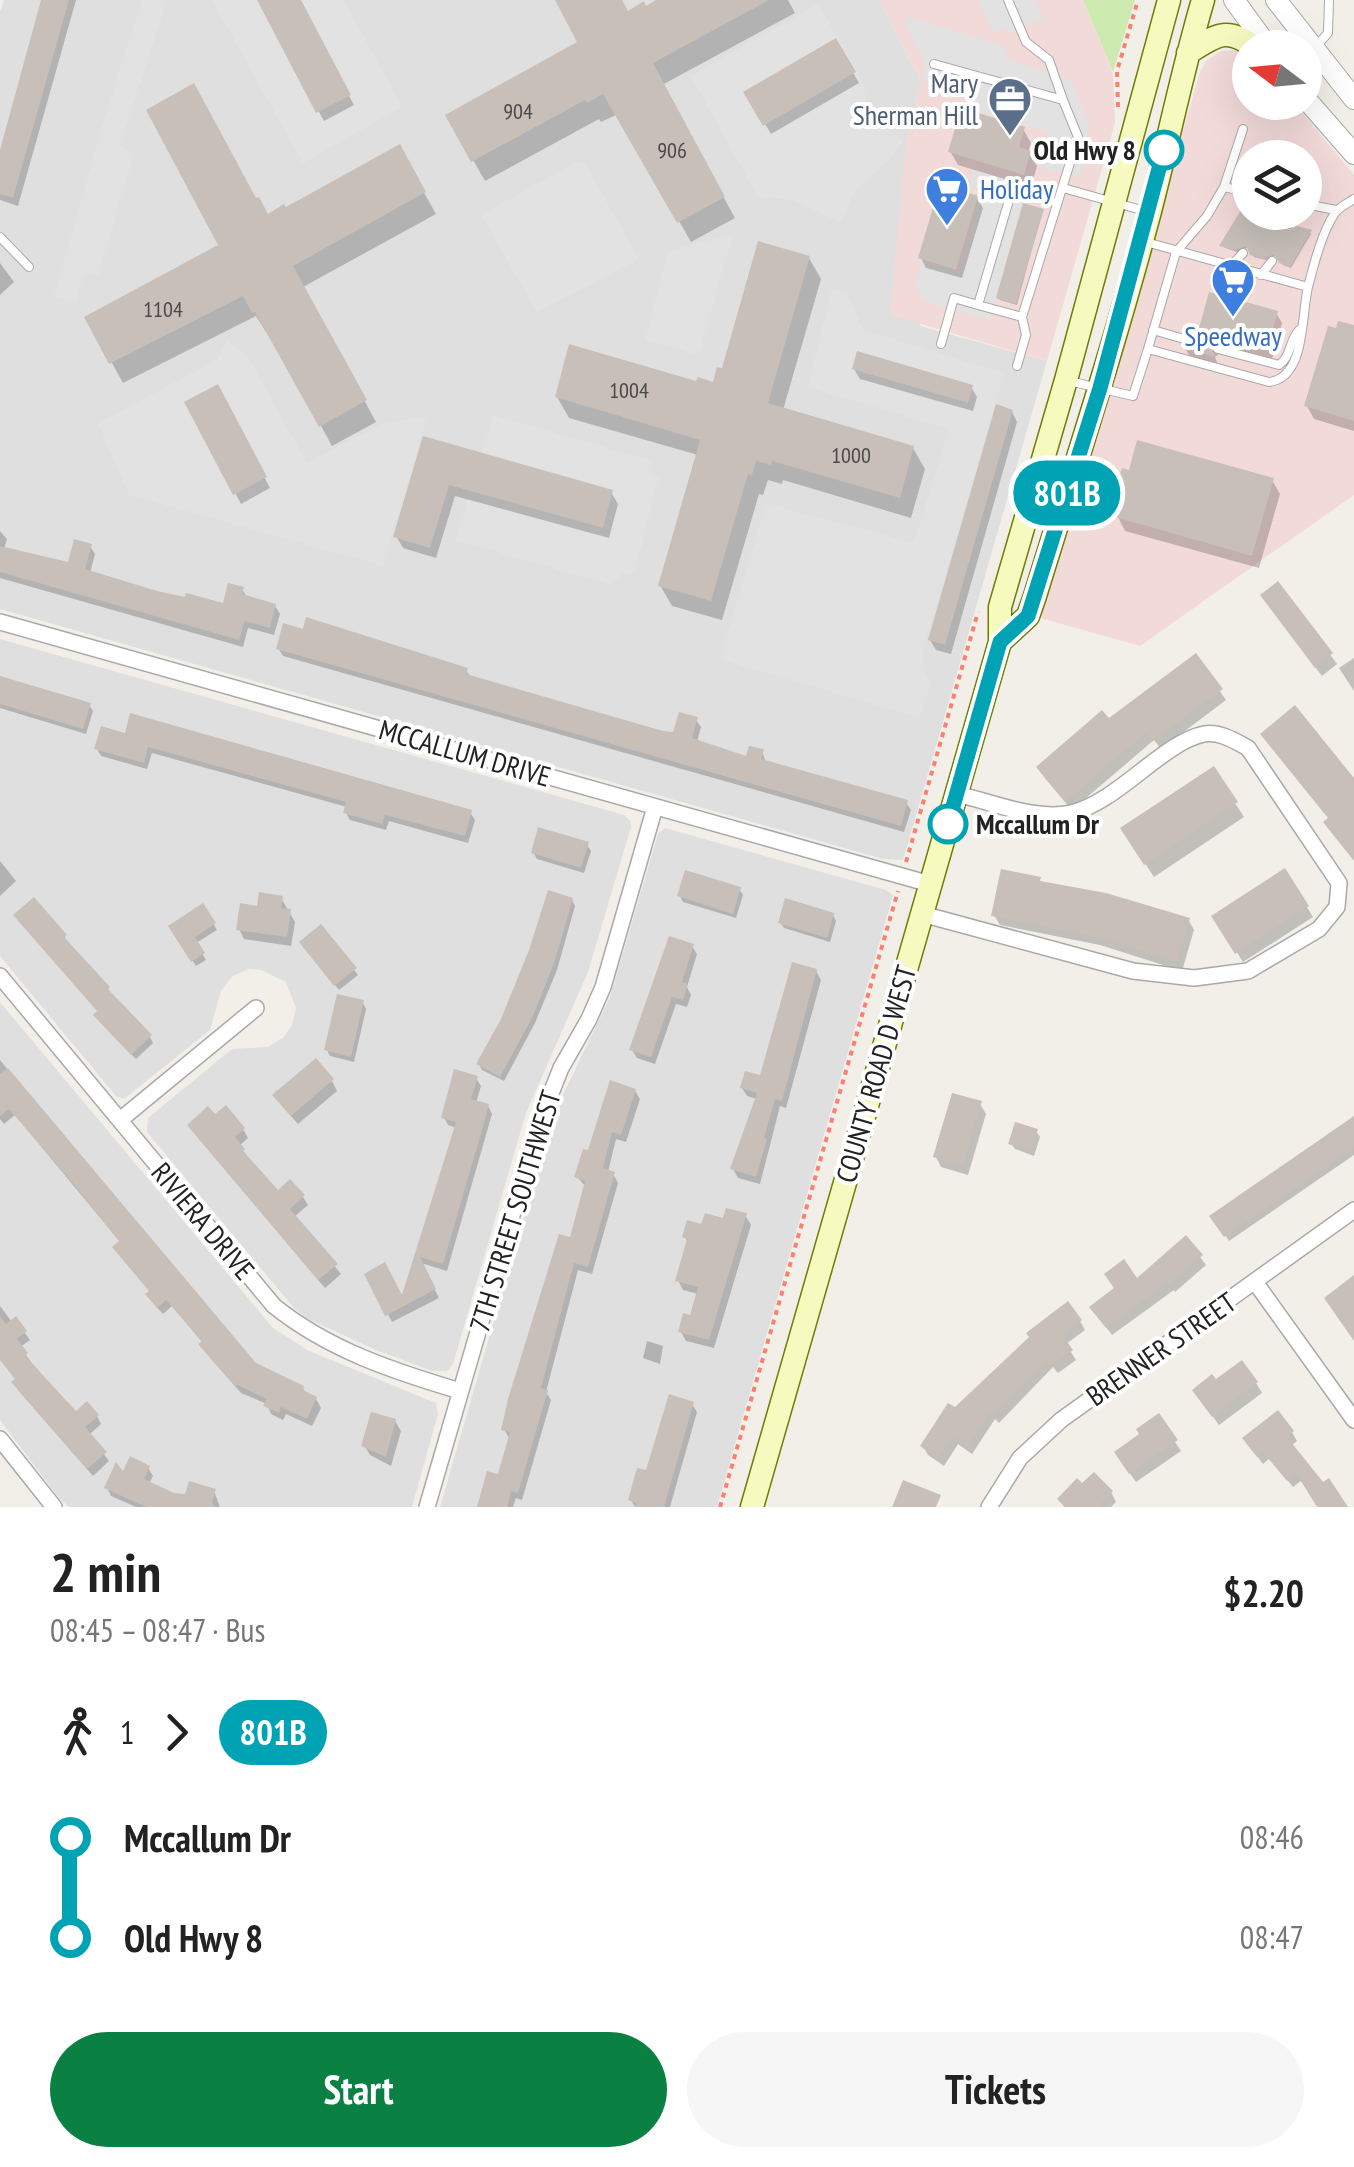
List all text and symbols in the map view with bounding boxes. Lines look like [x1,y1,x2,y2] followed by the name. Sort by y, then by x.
[1232,30,1322,120] north arrow
[1232,30,1322,230] map controls
[853,64,978,133] place label: Mary Sherman Hill
[987,76,1033,137] office icon: Mary Sherman Hill
[503,97,533,125] house number: 904
[1033,131,1136,168] place label: Old Hwy 8
[1145,131,1183,169] marker: Old Hwy 8
[657,136,687,164] house number: 906
[1232,140,1322,230] button: layers
[924,166,970,227] supermarket icon: Holiday
[980,170,1054,207] place label: Holiday
[1210,257,1256,318] supermarket icon: Speedway
[143,295,183,323] house number: 1104
[1184,317,1282,354] place label: Speedway
[609,376,649,404] house number: 1004
[831,441,871,469] house number: 1000
[997,460,1137,526] line badge: 801B
[1033,470,1101,516] text: 801B
[375,710,555,795] street label: MCCALLUM DRIVE
[929,805,967,843] marker: Mccallum Dr
[976,805,1100,842] place label: Mccallum Dr
[827,961,924,1187] street label: COUNTY ROAD D WEST
[460,1085,569,1336] street label: 7TH STREET SOUTHWEST
[144,1154,263,1287] street label: RIVIERA DRIVE
[1079,1283,1243,1414] street label: BRENNER STREET
[50,1536,161,1607] text: 2 min
[1223,1568,1304,1617] text: $2.20
[50,1609,265,1651] text: 08:45 – 08:47 · Bus
[50,1705,105,1760] icon: walk
[149,1705,204,1760] icon: forward
[239,1709,307,1755] text: 801B
[120,1711,134,1753] text: 1
[124,1813,291,1862] text: Mccallum Dr
[1240,1816,1304,1858] text: 08:46
[124,1913,263,1962] text: Old Hwy 8
[1240,1916,1304,1958] text: 08:47
[50,2032,667,2147] button: Start
[687,2032,1304,2147] button: Tickets

